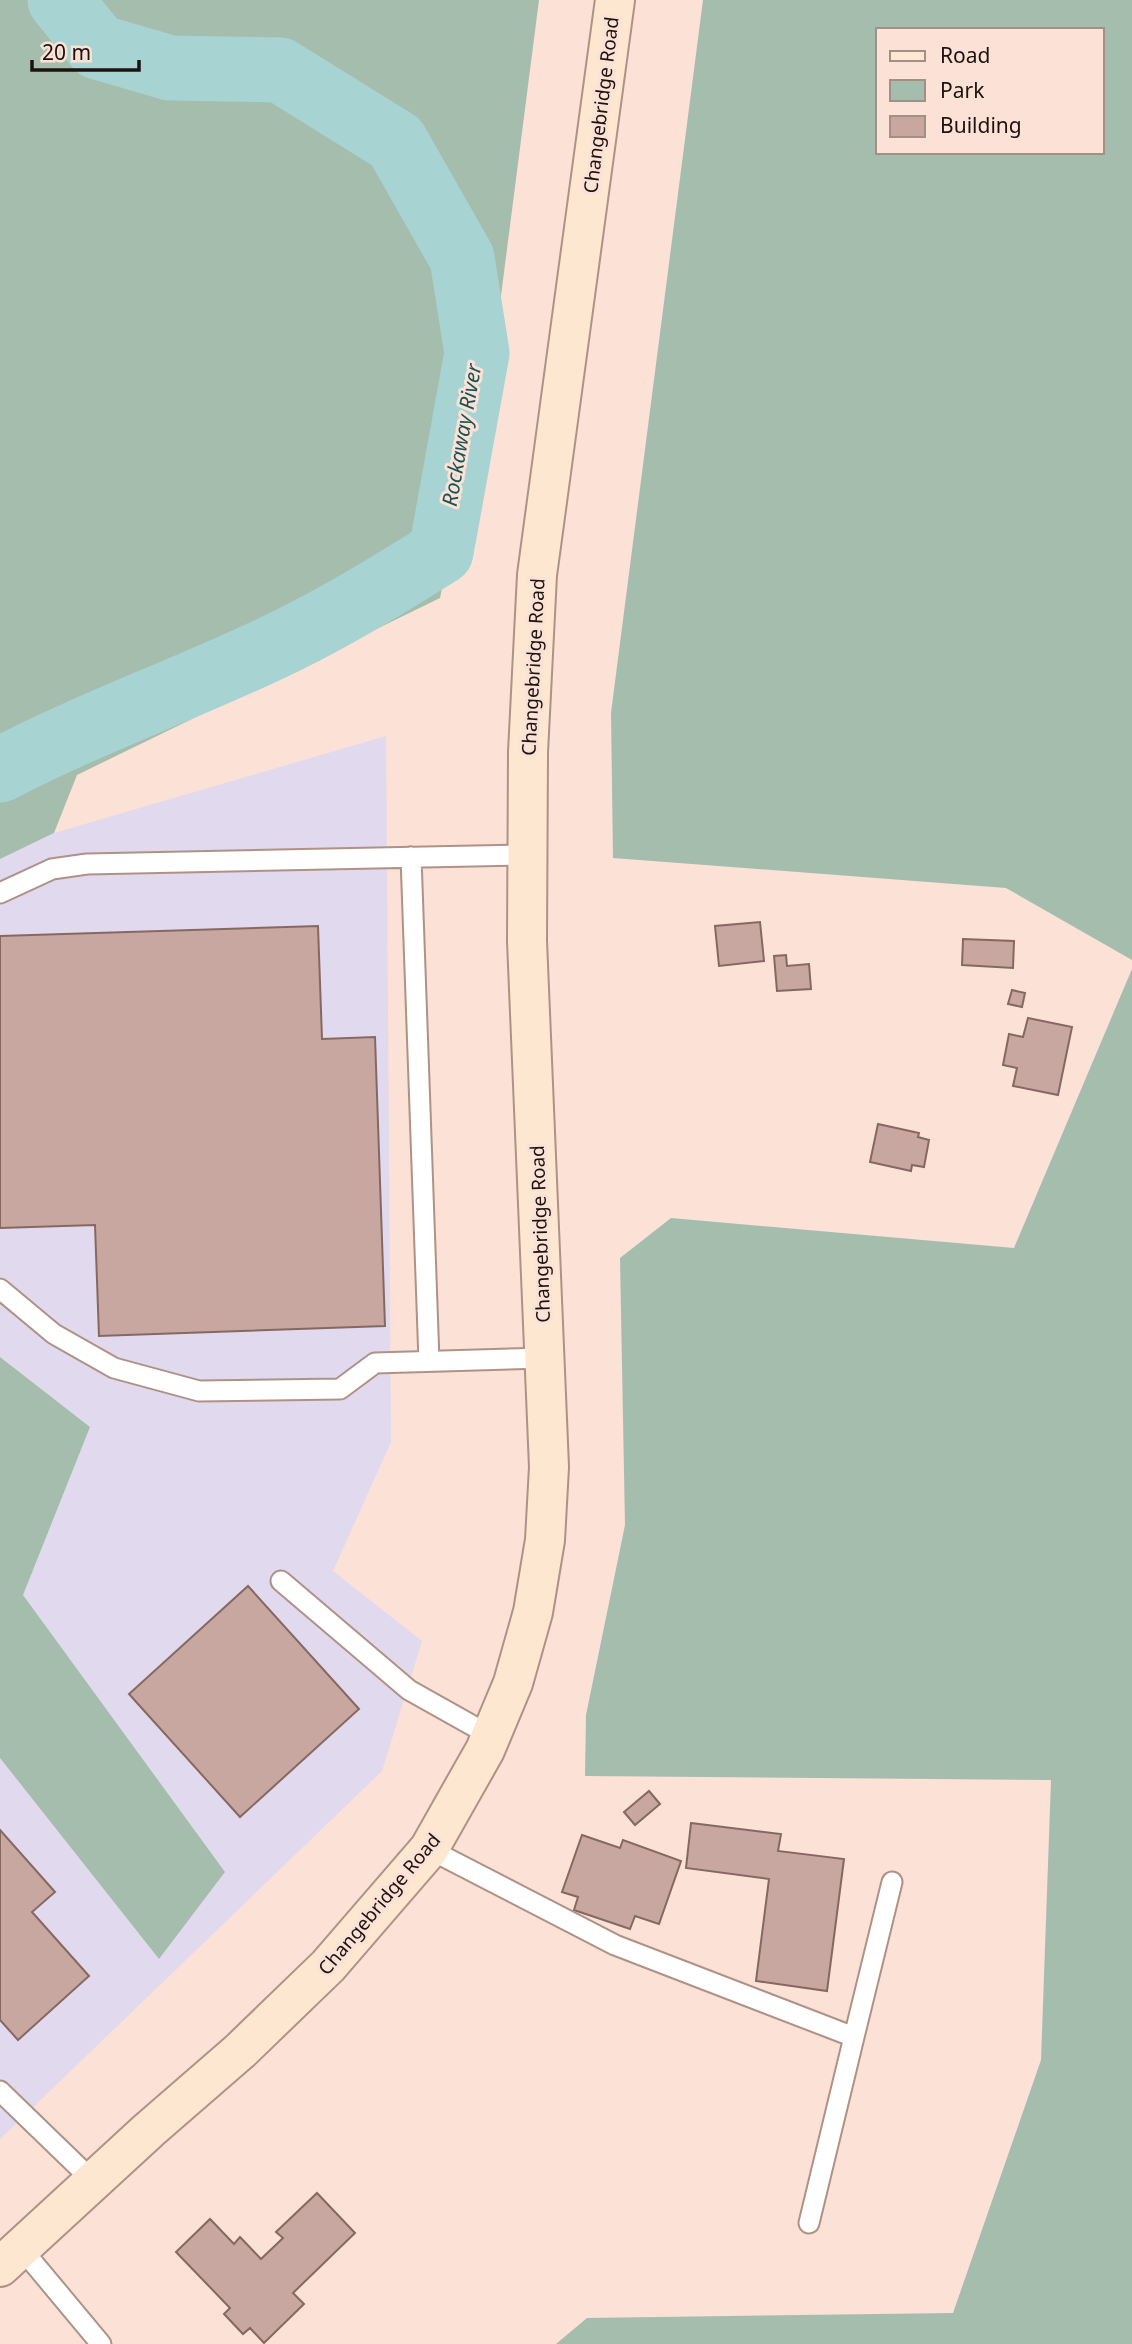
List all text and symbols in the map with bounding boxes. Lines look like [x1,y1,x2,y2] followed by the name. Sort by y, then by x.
[577,15,625,195] street label: Changebridge Road
[32,28,138,72] scale bar
[876,28,1104,154] legend
[42,38,91,66] text: 20 m
[940,41,990,69] text: Road
[940,76,985,104] text: Park
[940,111,1022,139] text: Building
[435,360,488,508] water label: Rockaway River
[515,578,551,756] street label: Changebridge Road
[524,1145,556,1323] street label: Changebridge Road
[312,1828,446,1980] street label: Changebridge Road

